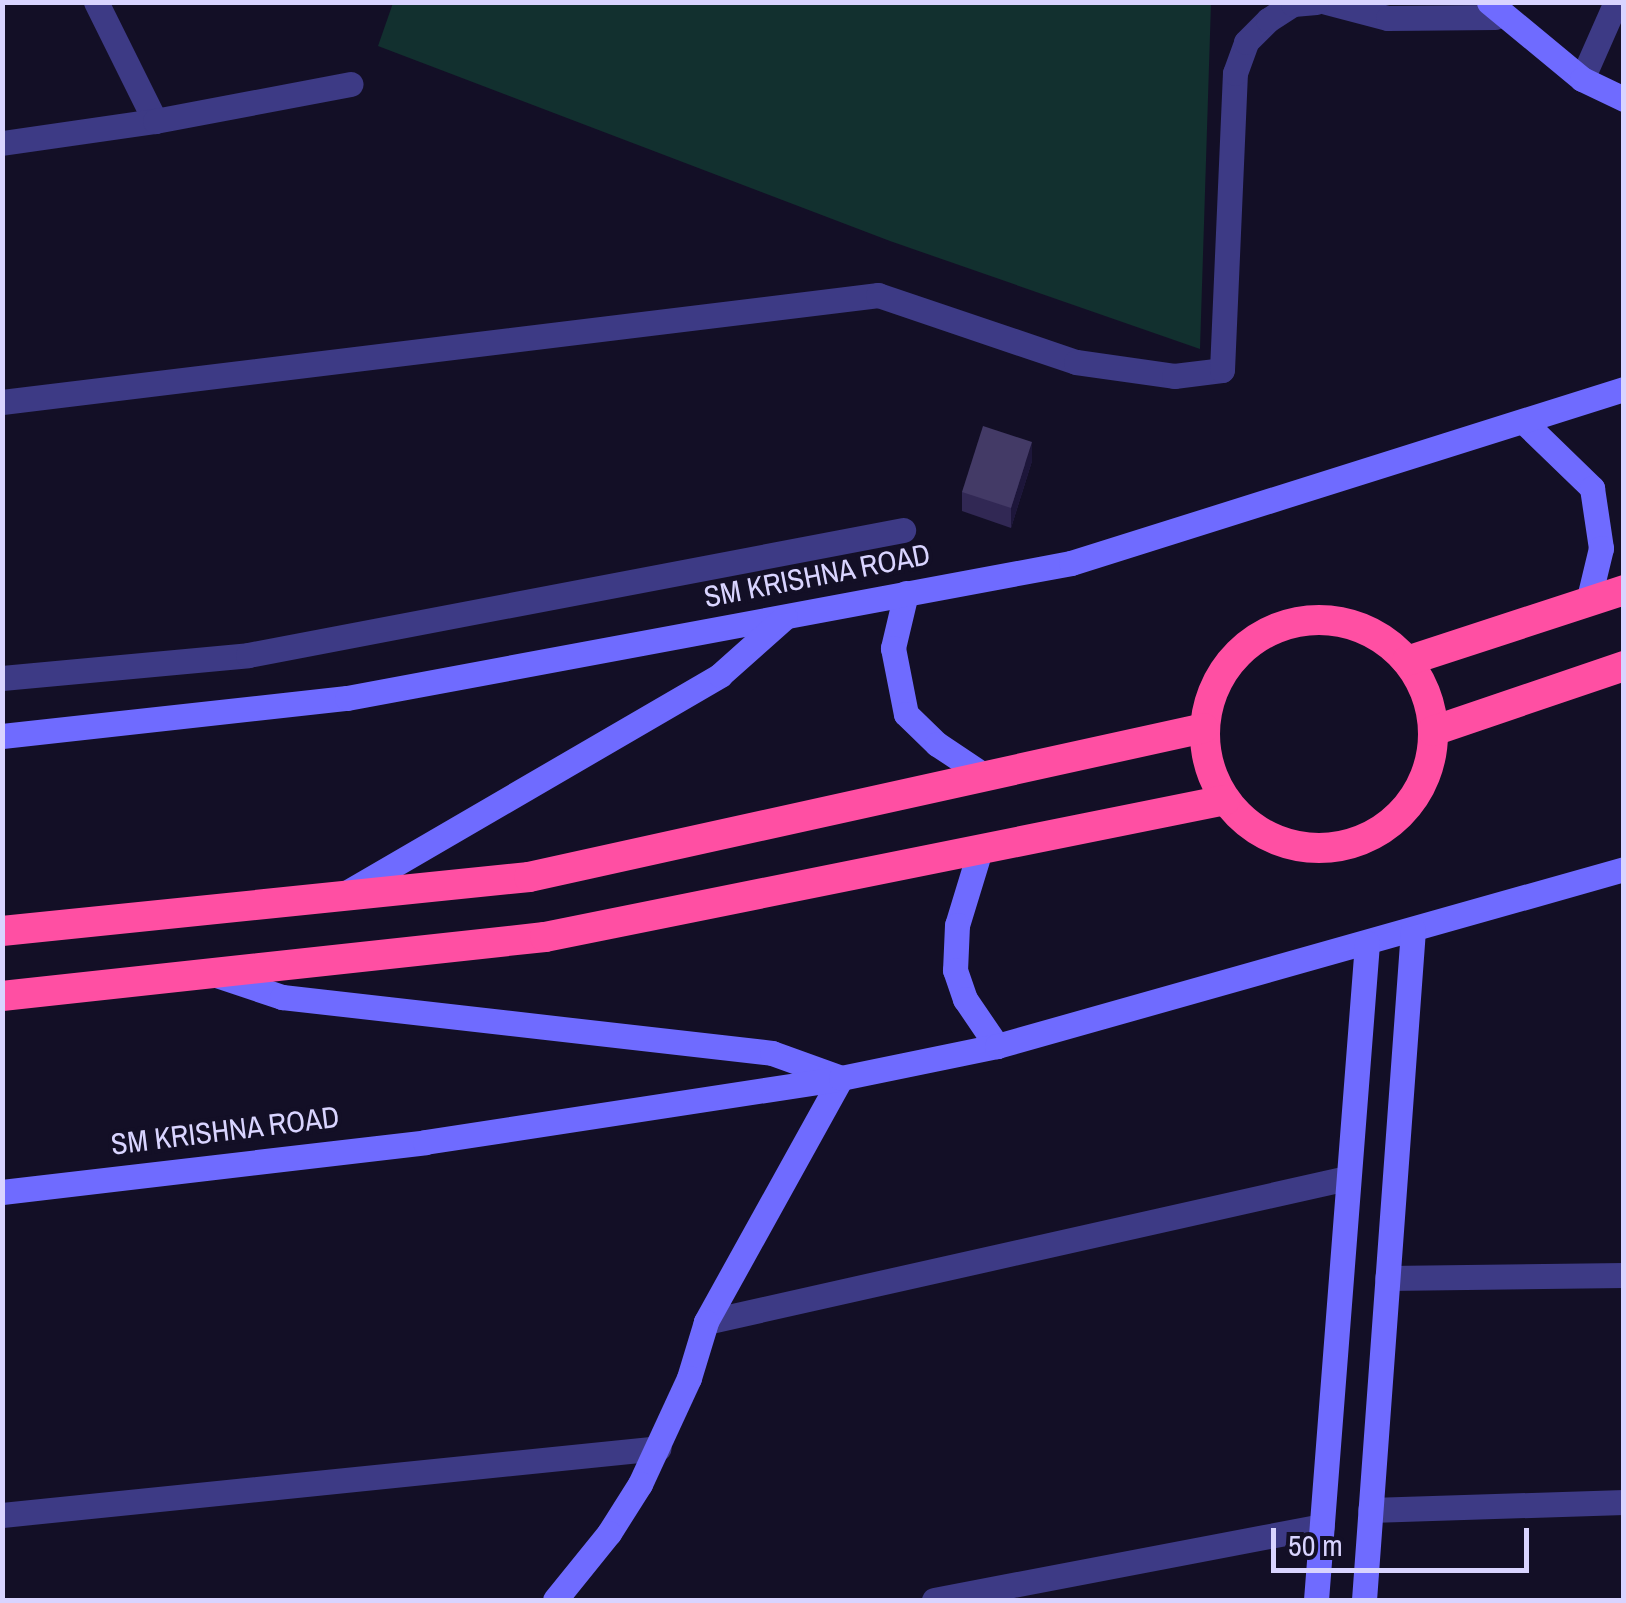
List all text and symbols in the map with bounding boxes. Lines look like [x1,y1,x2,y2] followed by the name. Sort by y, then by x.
[700,535,934,615] street label: SM KRISHNA ROAD
[108,1098,342,1162] street label: SM KRISHNA ROAD
[1276,1508,1534,1570] scale bar
[1288,1525,1343,1565] text: 50 m

